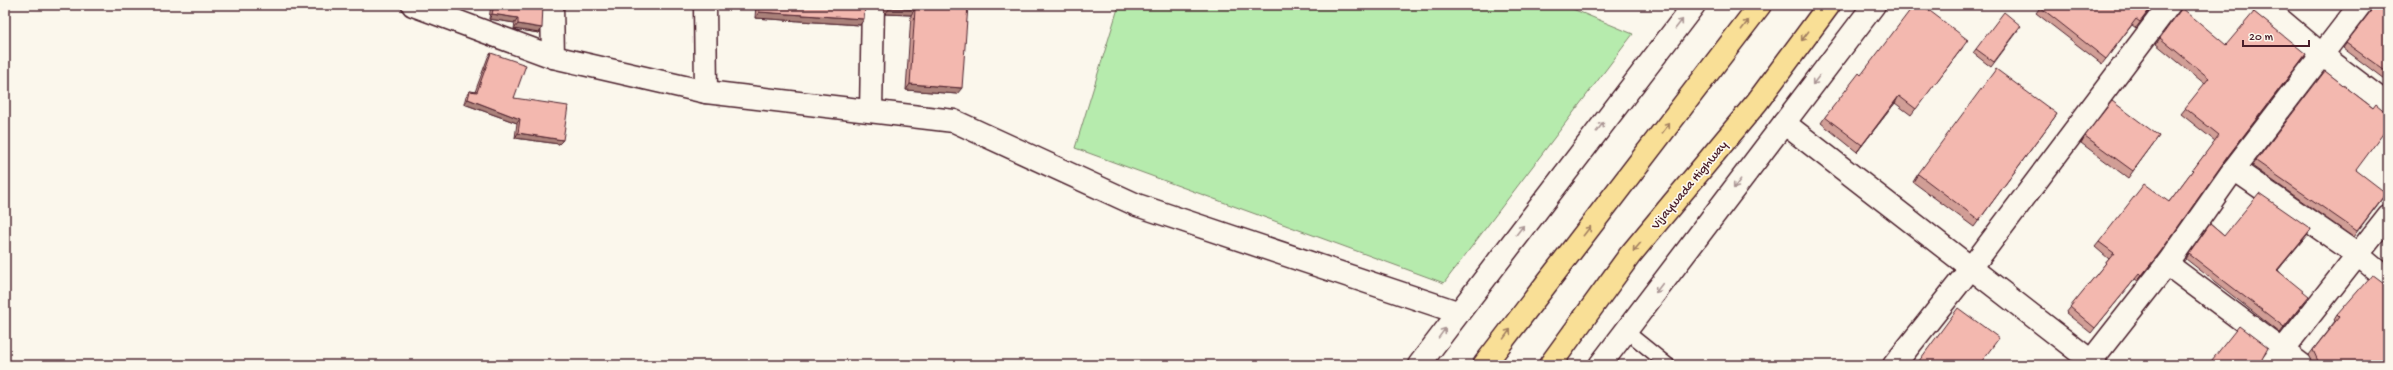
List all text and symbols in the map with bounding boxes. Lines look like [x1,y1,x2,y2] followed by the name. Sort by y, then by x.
[1675,19,1684,30] one-way arrow
[1741,19,1749,30] one-way arrow
[2243,22,2309,48] scale bar
[1801,31,1810,42] one-way arrow
[2249,31,2274,45] text: 20 m
[1812,75,1820,86] one-way arrow
[1596,122,1604,133] one-way arrow
[1662,122,1670,133] one-way arrow
[1648,138,1732,234] street label: Vijaywada Highway
[1733,178,1742,189] one-way arrow
[1516,225,1525,236] one-way arrow
[1582,225,1591,236] one-way arrow
[1632,242,1641,252] one-way arrow
[1655,282,1663,293] one-way arrow
[1437,328,1446,339] one-way arrow
[1503,328,1511,339] one-way arrow

